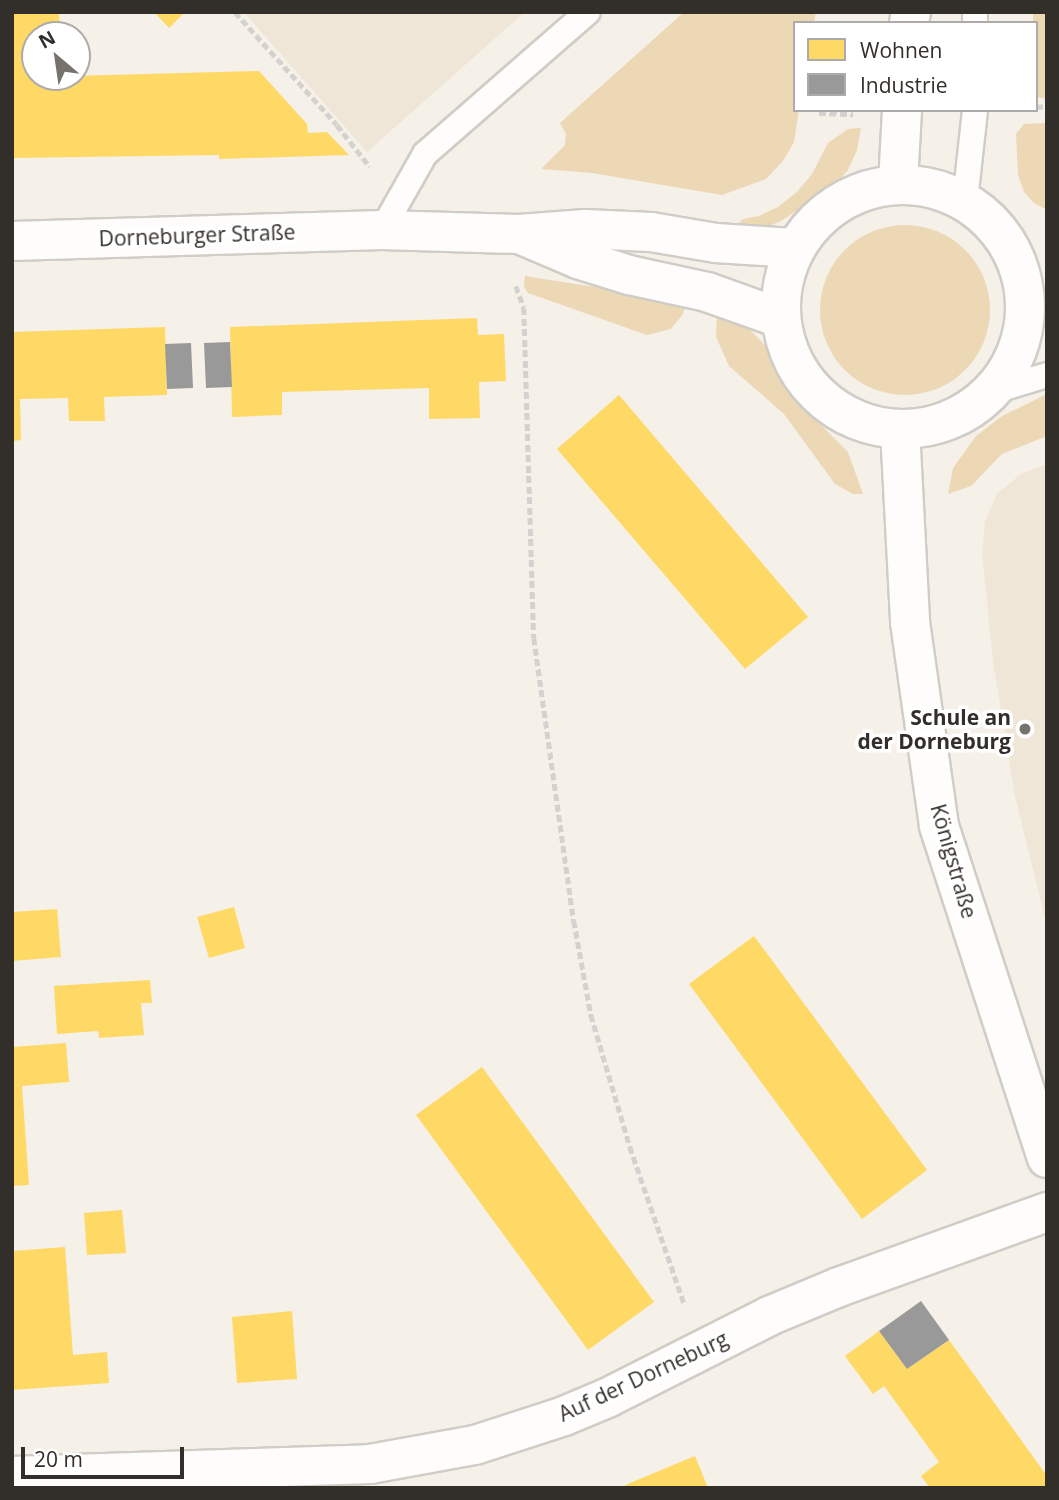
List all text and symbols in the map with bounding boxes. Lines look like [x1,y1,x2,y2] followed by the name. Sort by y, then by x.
[21,21,91,91] north arrow
[793,21,1038,112] legend
[34,24,60,55] text: N
[860,36,942,64] text: Wohnen
[860,71,948,99] text: Industrie
[98,219,296,251] street label: Dorneburger Straße
[858,704,1011,754] place label: Schule an der Dorneburg
[1017,721,1033,737] marker: Schule an der Dorneburg
[926,801,982,921] street label: Königstraße
[554,1326,732,1426] street label: Auf der Dorneburg
[24,1434,187,1478] scale bar
[34,1445,83,1473] text: 20 m

